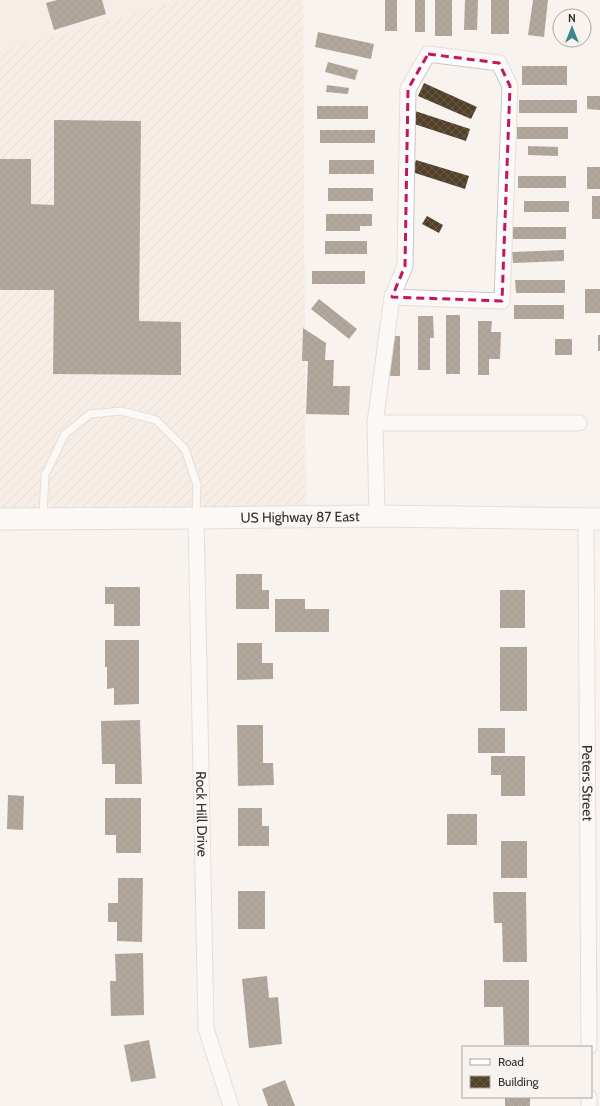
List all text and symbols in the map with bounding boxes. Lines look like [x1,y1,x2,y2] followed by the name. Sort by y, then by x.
[552,8,592,48] north arrow
[568,11,576,25] text: N
[240,507,360,527] street label: US Highway 87 East
[578,745,597,821] street label: Peters Street
[192,771,212,857] street label: Rock Hill Drive
[462,1046,592,1098] legend
[498,1054,524,1069] text: Road
[498,1074,540,1089] text: Building

